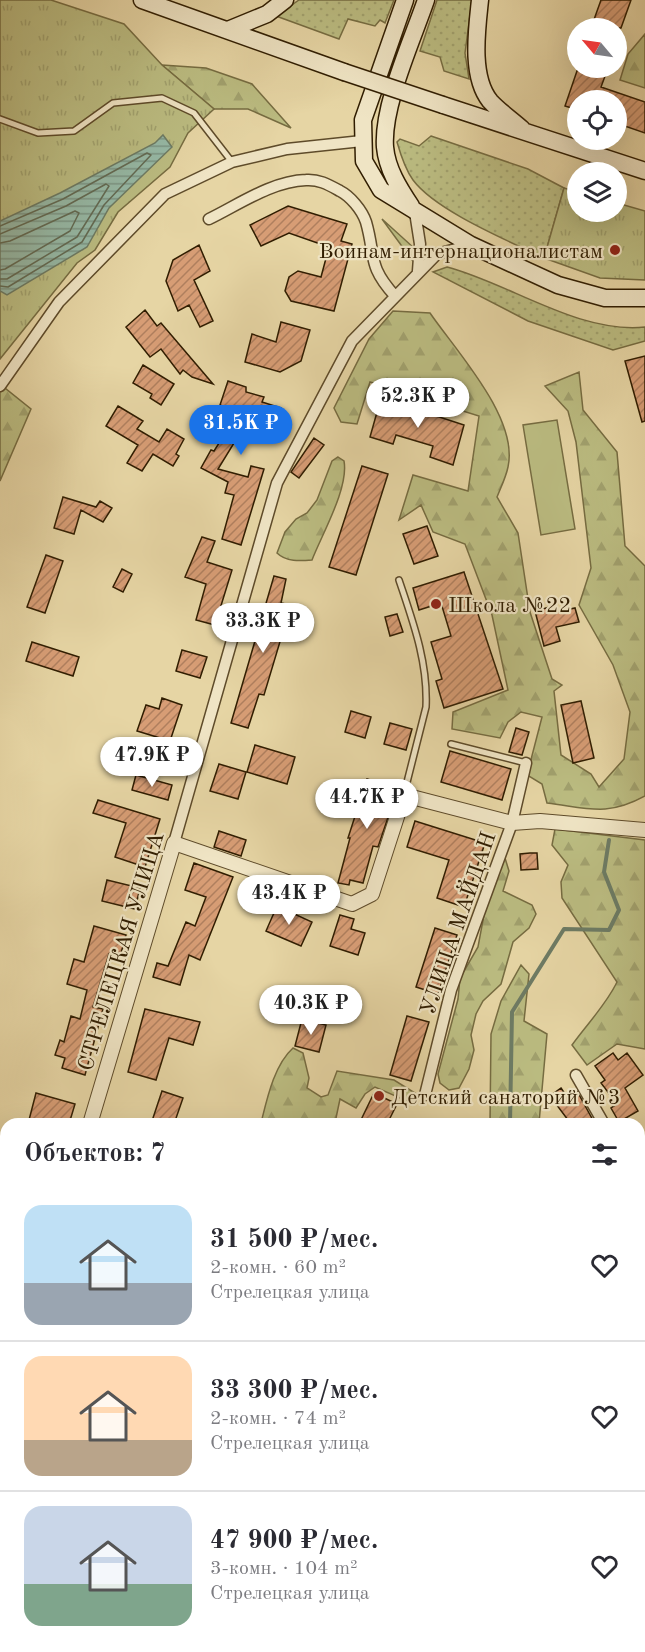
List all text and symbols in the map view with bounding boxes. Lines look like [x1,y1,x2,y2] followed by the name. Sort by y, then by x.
[567,18,627,78] north arrow
[567,18,627,222] map controls
[567,90,627,150] button: locate
[567,162,627,222] button: layers
[318,241,603,263] place label: Воинам-интернационалистам
[608,243,622,257] marker: Воинам-интернационалистам
[363,378,473,429] pin: 52.3K ₽
[380,387,456,407] text: 52.3K ₽
[186,405,296,456] pin: 31.5K ₽
[203,414,279,434] text: 31.5K ₽
[448,595,571,617] place label: Школа №22
[429,597,443,611] marker: Школа №22
[208,603,318,654] pin: 33.3K ₽
[225,612,301,632] text: 33.3K ₽
[97,737,207,788] pin: 47.9K ₽
[114,746,190,766] text: 47.9K ₽
[312,779,422,830] pin: 44.7K ₽
[329,788,405,808] text: 44.7K ₽
[413,828,501,1018] street label: УЛИЦА МАЙДАН
[75,829,169,1074] street label: СТРЕЛЕЦКАЯ УЛИЦА
[234,875,344,926] pin: 43.4K ₽
[251,884,327,904] text: 43.4K ₽
[256,985,366,1036] pin: 40.3K ₽
[273,994,349,1014] text: 40.3K ₽
[391,1087,620,1109] place label: Детский санаторий №3
[372,1089,386,1103] marker: Детский санаторий №3
[588,1138,621,1171] icon: filters
[24,1141,165,1167] text: Объектов: 7
[210,1227,378,1253] text: 31 500 ₽/мес.
[72,1229,144,1301] icon: home
[588,1249,621,1282] icon: heart
[210,1258,346,1278] text: 2-комн. · 60 m²
[210,1283,370,1303] text: Стрелецкая улица
[210,1378,378,1404] text: 33 300 ₽/мес.
[72,1380,144,1452] icon: home
[588,1400,621,1433] icon: heart
[210,1409,346,1429] text: 2-комн. · 74 m²
[210,1434,370,1454] text: Стрелецкая улица
[210,1528,378,1554] text: 47 900 ₽/мес.
[72,1530,144,1602] icon: home
[588,1550,621,1583] icon: heart
[210,1559,358,1579] text: 3-комн. · 104 m²
[210,1584,370,1604] text: Стрелецкая улица

